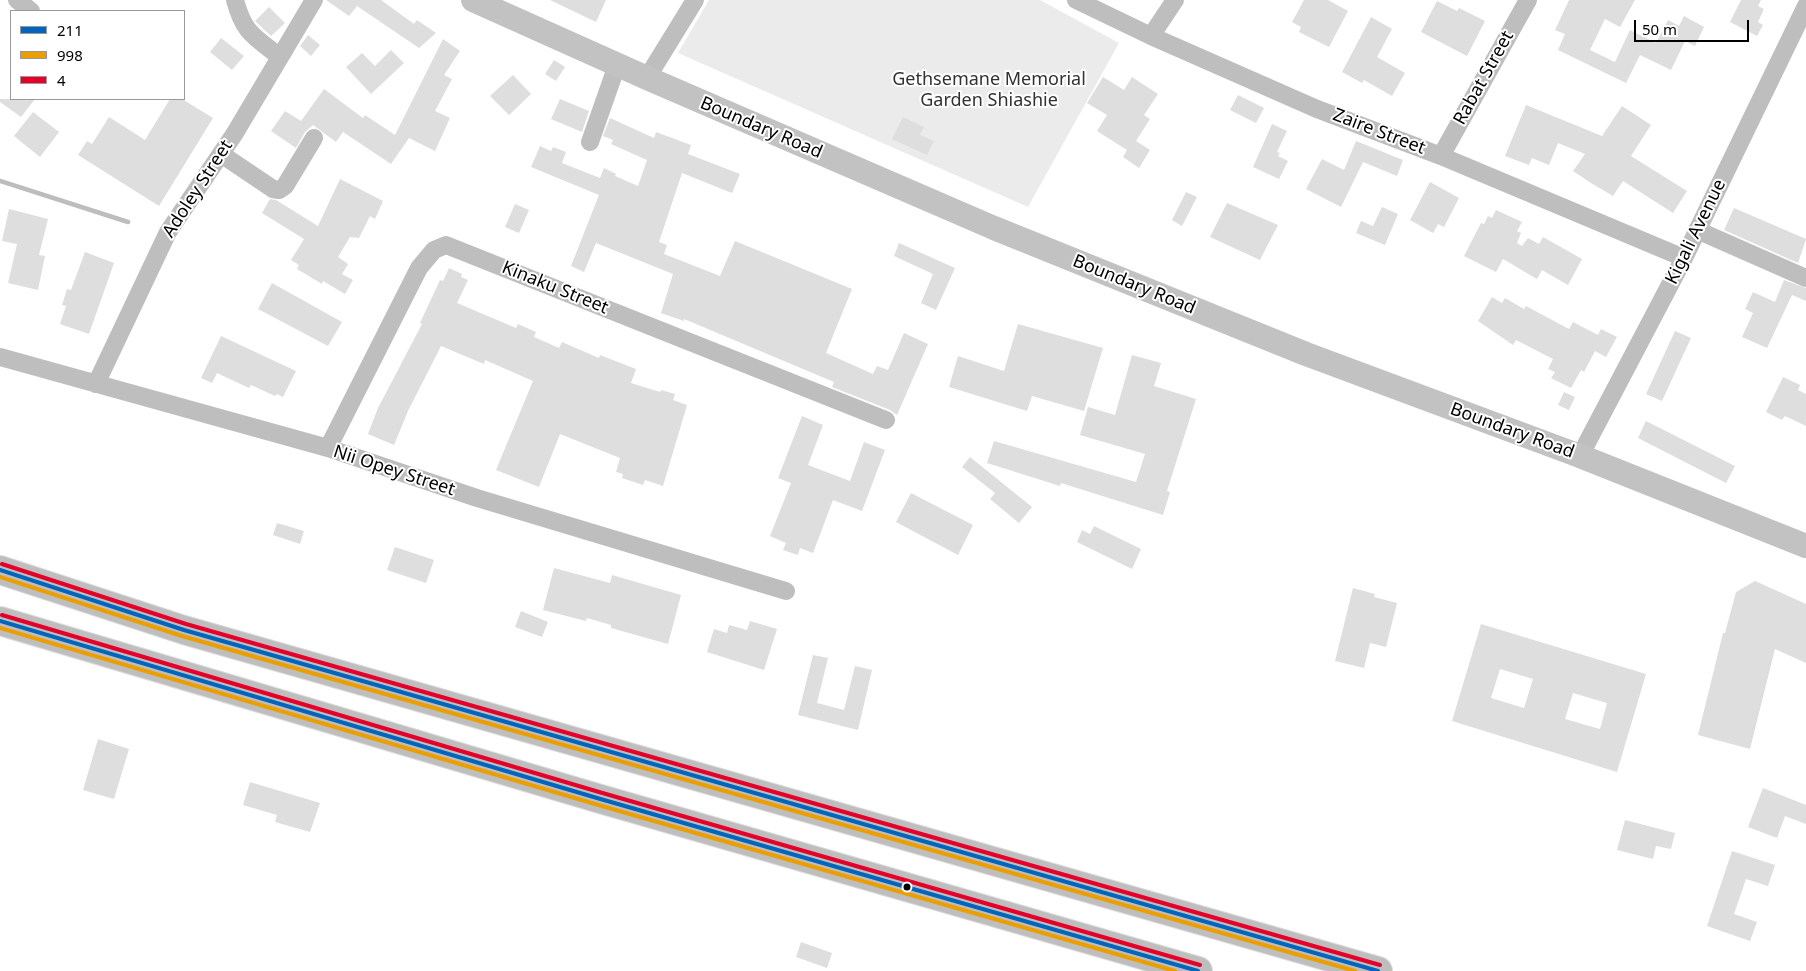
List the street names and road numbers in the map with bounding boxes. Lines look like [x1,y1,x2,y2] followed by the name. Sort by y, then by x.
[1449,27,1519,129] street label: Rabat Street
[697,93,825,163] street label: Boundary Road
[1330,105,1428,159] street label: Zaire Street
[158,136,238,242] street label: Adoley Street
[1661,176,1731,288] street label: Kigali Avenue
[1069,251,1199,319] street label: Boundary Road
[499,257,611,319] street label: Kinaku Street
[1447,399,1577,463] street label: Boundary Road
[330,441,458,501] street label: Nii Opey Street

